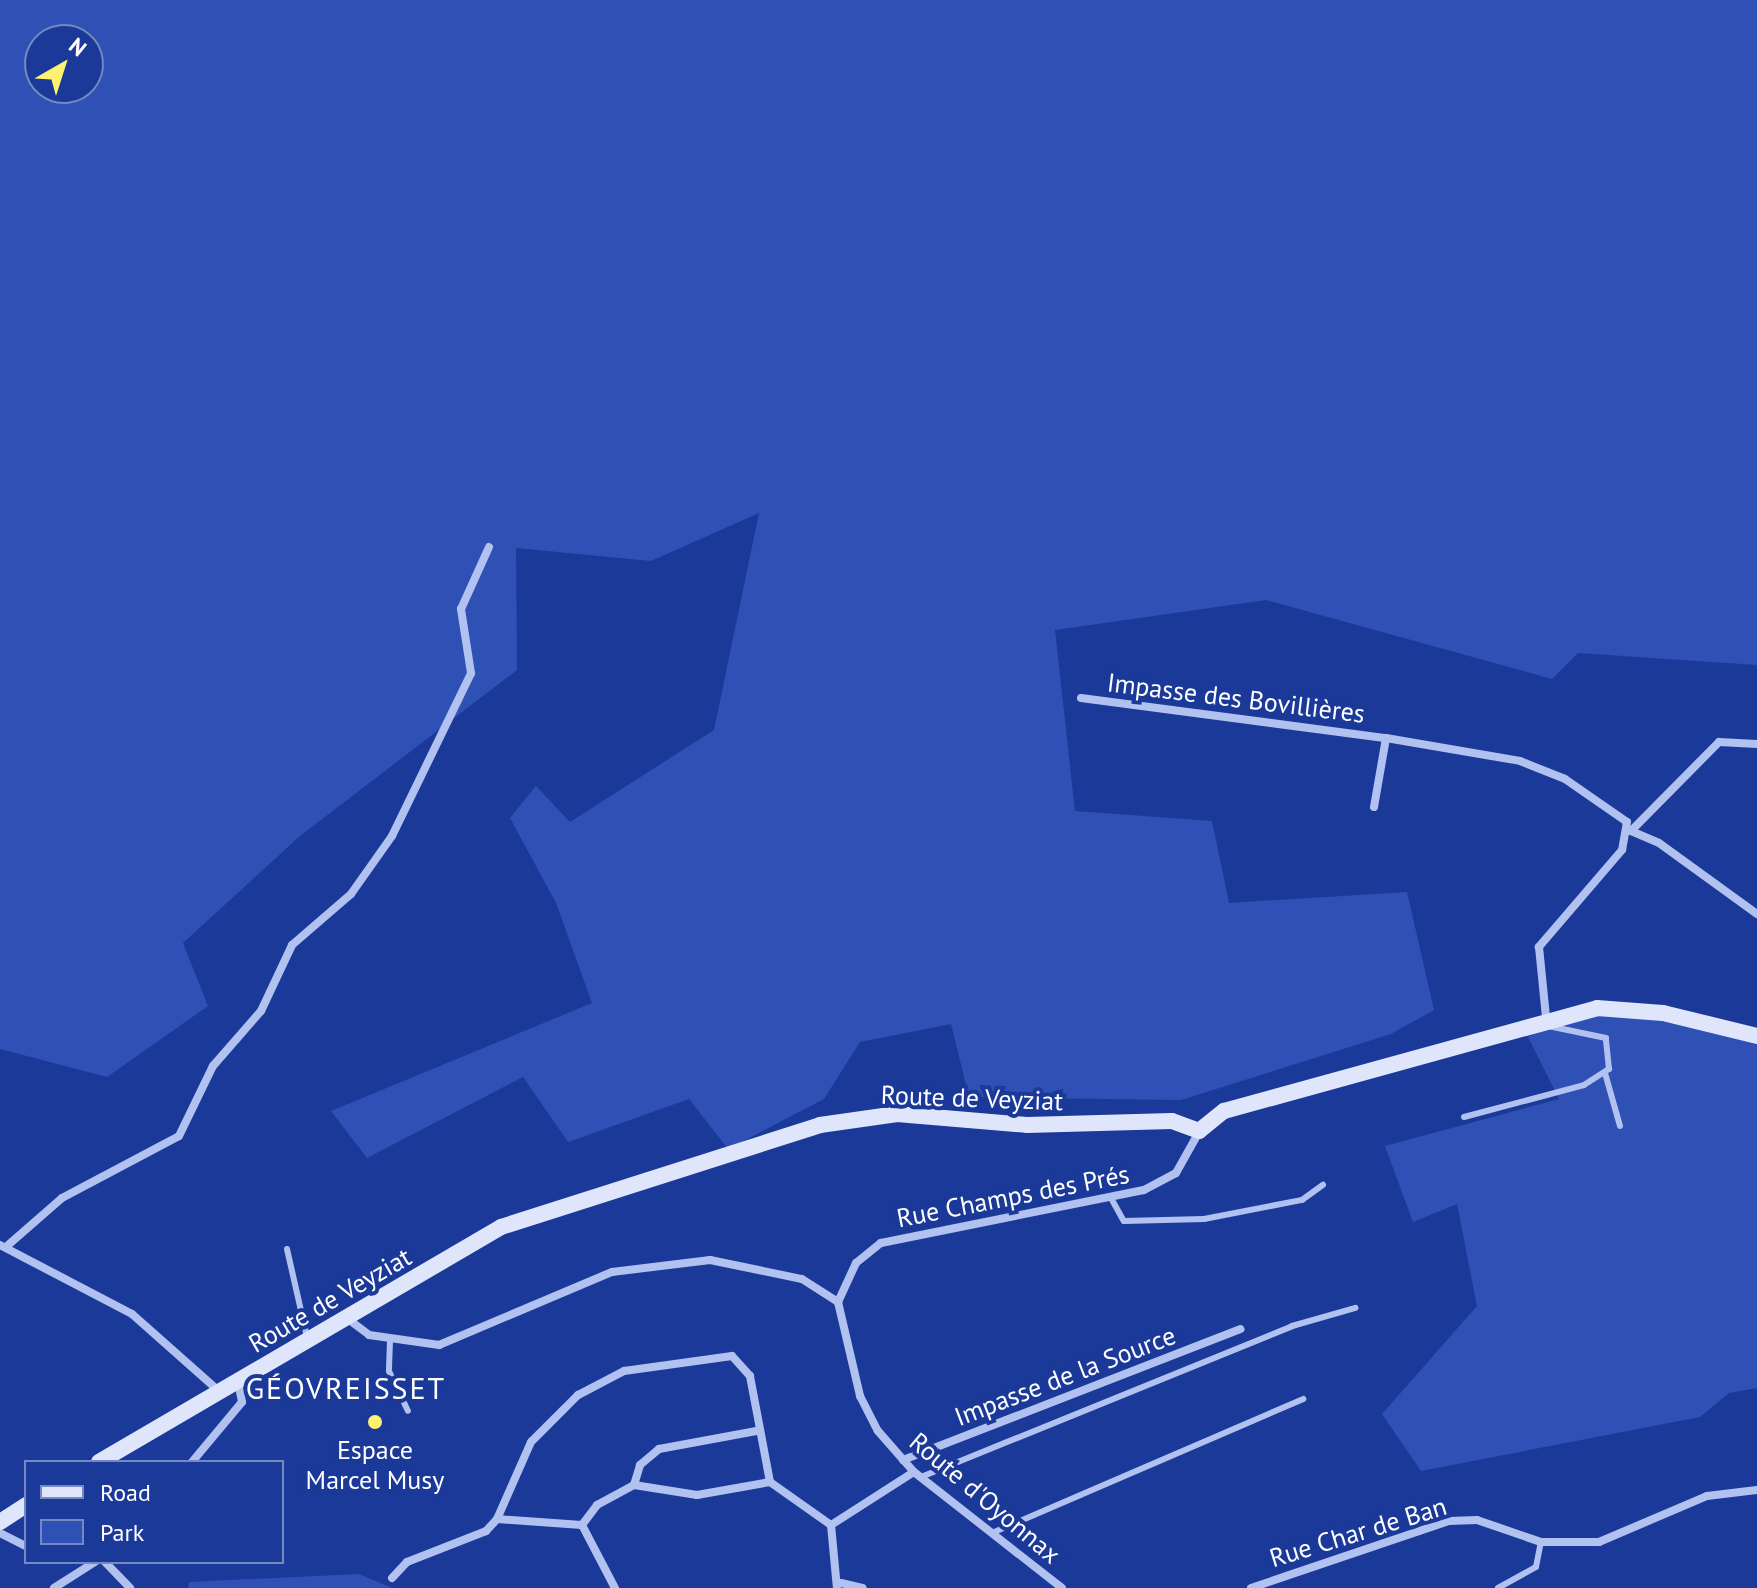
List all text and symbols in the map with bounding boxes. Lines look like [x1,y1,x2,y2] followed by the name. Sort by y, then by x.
[24,24,104,104] north arrow
[63,31,92,62] text: N
[1105,667,1367,729] street label: Impasse des Bovillières
[880,1079,1064,1117] street label: Route de Veyziat
[894,1158,1132,1234] street label: Rue Champs des Prés
[243,1241,417,1359] street label: Route de Veyziat
[950,1319,1180,1433] street label: Impasse de la Source
[246,1370,446,1406] district label: GÉOVREISSET
[366,1413,384,1431] marker: Espace Marcel Musy
[903,1426,1067,1570] street label: Route d'Oyonnax
[306,1434,444,1496] place label: Espace Marcel Musy
[24,1460,284,1564] legend
[100,1477,151,1508] text: Road
[1266,1490,1450,1574] street label: Rue Char de Ban
[100,1517,144,1548] text: Park

